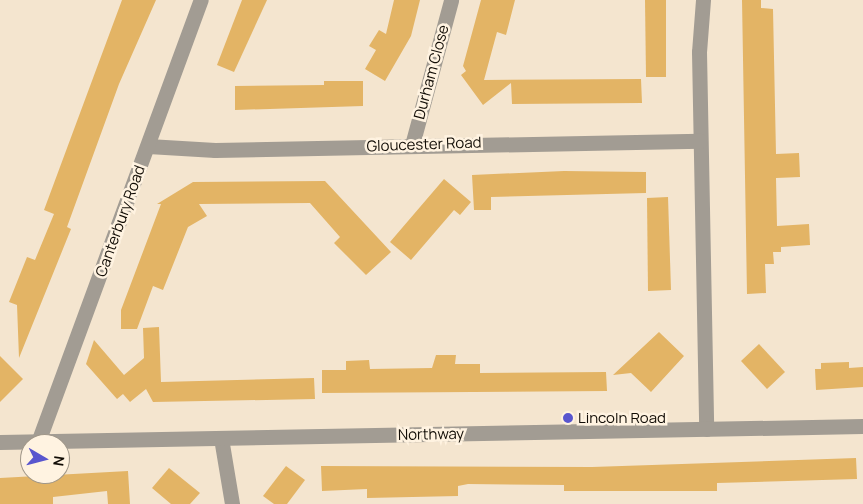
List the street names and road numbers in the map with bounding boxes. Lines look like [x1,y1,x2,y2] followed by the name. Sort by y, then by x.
[410,23,452,121] street label: Durham Close
[366,133,482,155] street label: Gloucester Road
[91,163,149,279] street label: Canterbury Road
[398,424,464,444] street label: Northway

